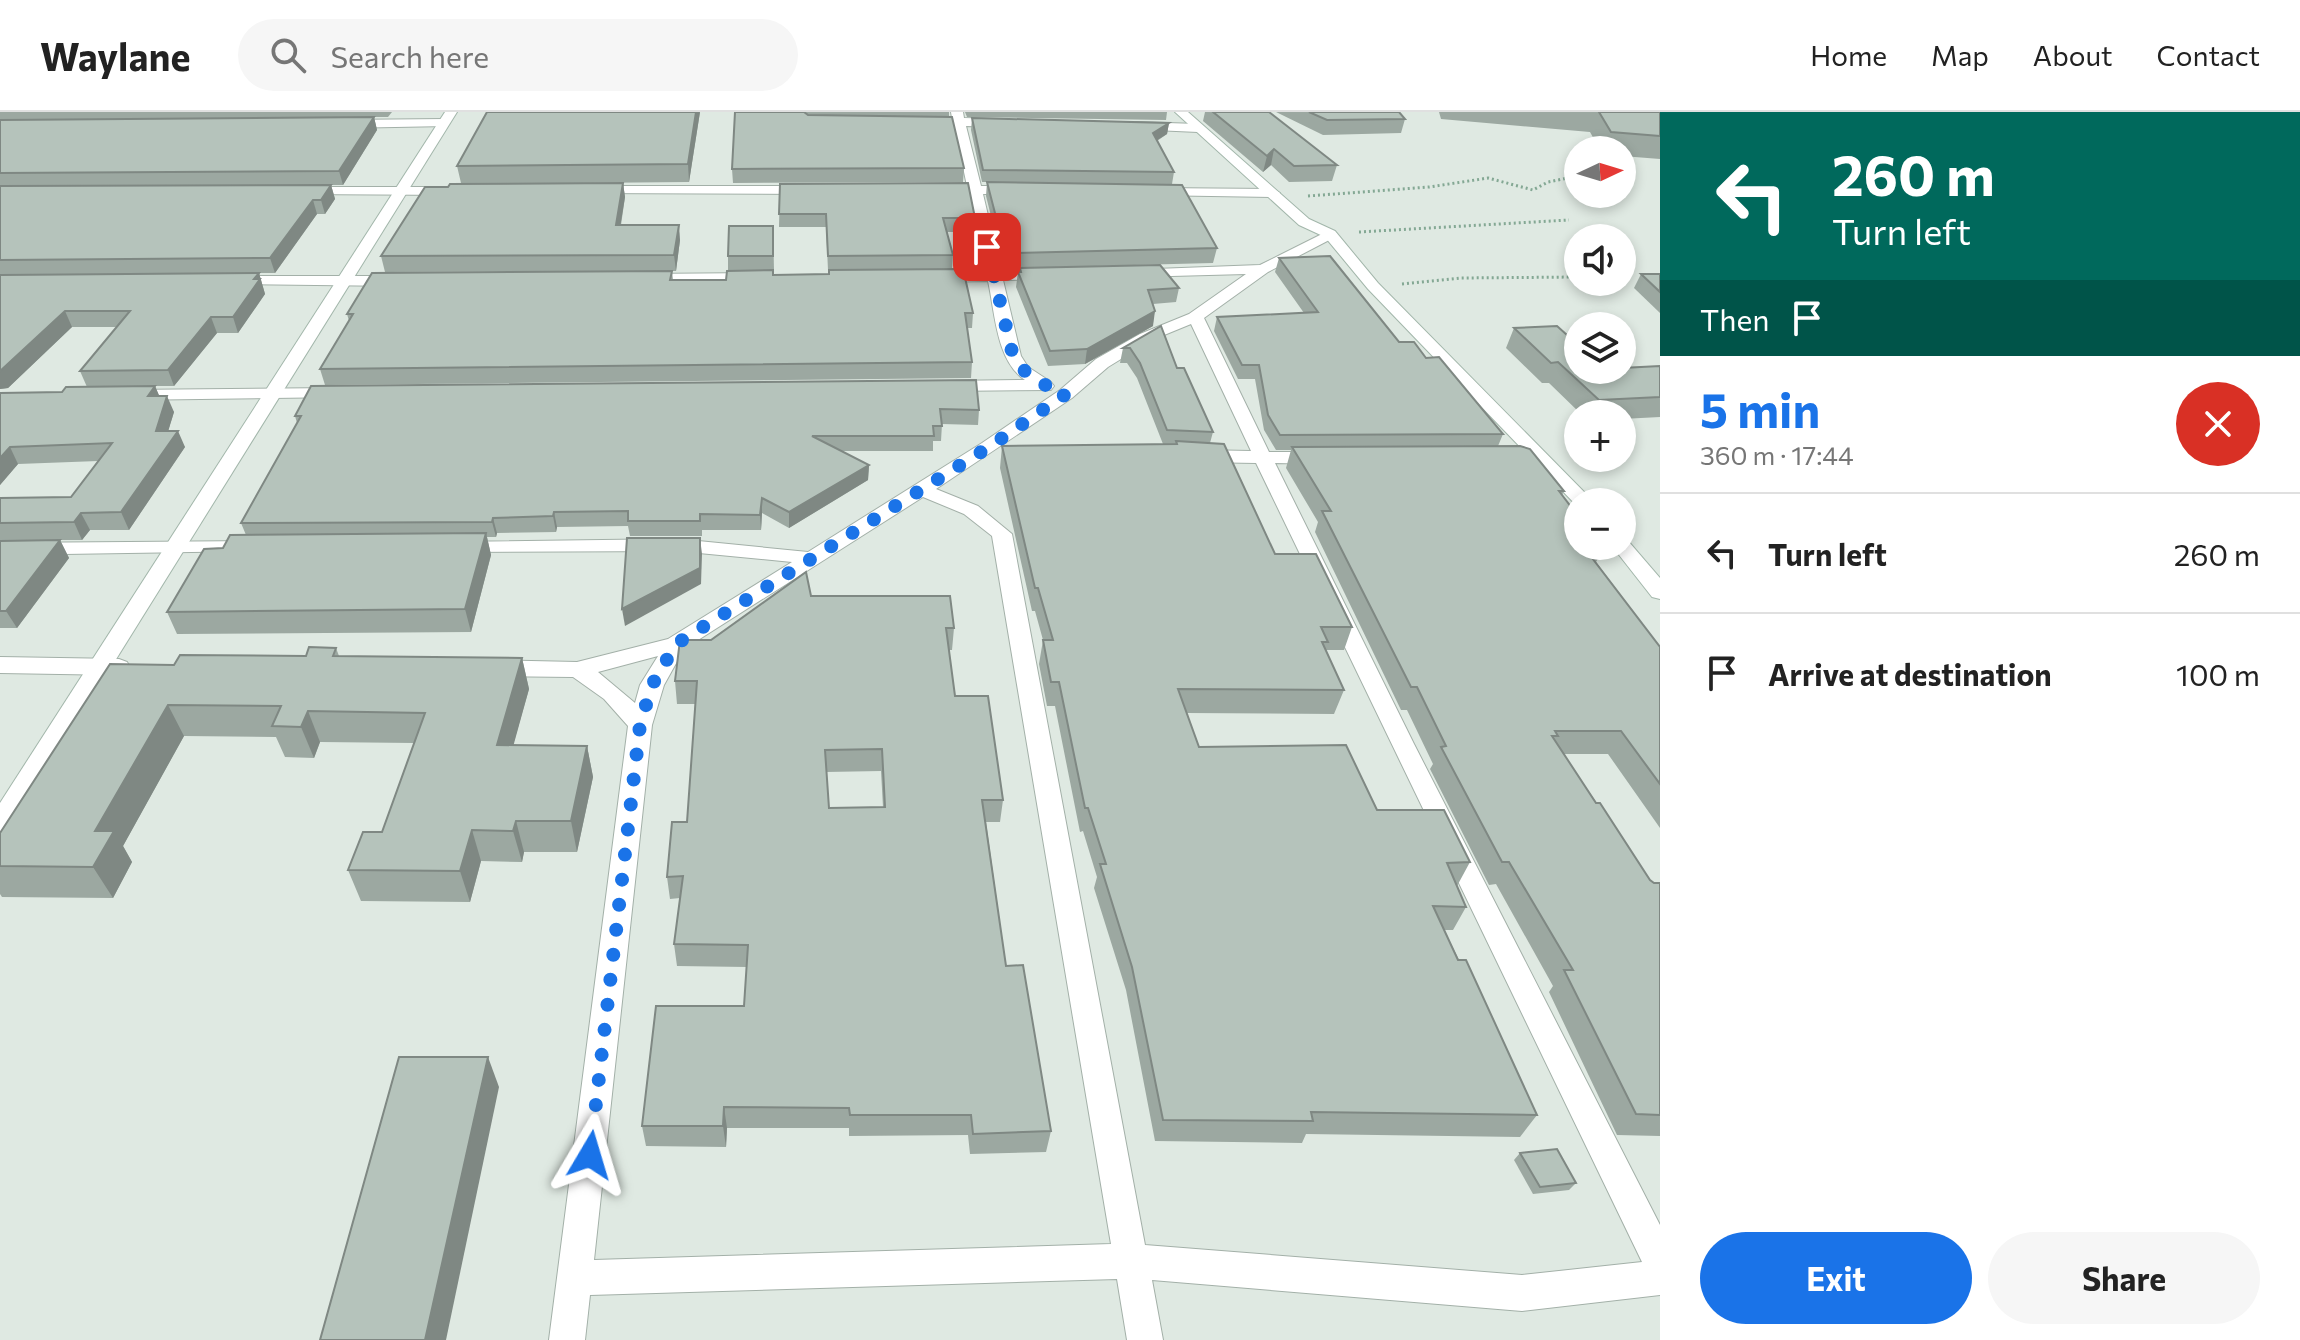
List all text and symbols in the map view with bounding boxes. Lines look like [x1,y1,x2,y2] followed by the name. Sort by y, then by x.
[238,19,798,91] search box
[40,32,190,79] text: Waylane
[266,33,310,77] icon: search
[330,37,489,74] text: Search here
[1810,38,1887,72] text: Home
[1931,38,1989,72] text: Map
[2033,38,2113,72] text: About
[2157,38,2260,72] text: Contact
[1564,136,1636,208] north arrow
[1564,136,1636,560] map controls
[1832,139,1995,208] text: 260 m
[1700,144,1804,248] icon: left
[1832,208,1971,252] text: Turn left
[953,213,1021,281] pin
[1564,224,1636,296] button: sound
[965,225,1009,269] icon: arrive
[1785,296,1829,340] icon: arrive
[1700,300,1769,337] text: Then
[1564,312,1636,384] button: layers
[1700,379,1820,438] text: 5 min
[2176,382,2260,466] button: close
[1564,400,1636,472] button: +
[1700,439,1854,470] text: 360 m · 17:44
[1564,488,1636,560] button: −
[1700,531,1744,575] icon: left
[1768,535,1887,572] text: Turn left
[2174,535,2260,572] text: 260 m
[1700,651,1744,695] icon: arrive
[1768,655,2052,692] text: Arrive at destination
[2176,655,2260,692] text: 100 m
[548,1113,632,1197] position arrow
[1700,1232,1972,1324] button: Exit
[1988,1232,2260,1324] button: Share

